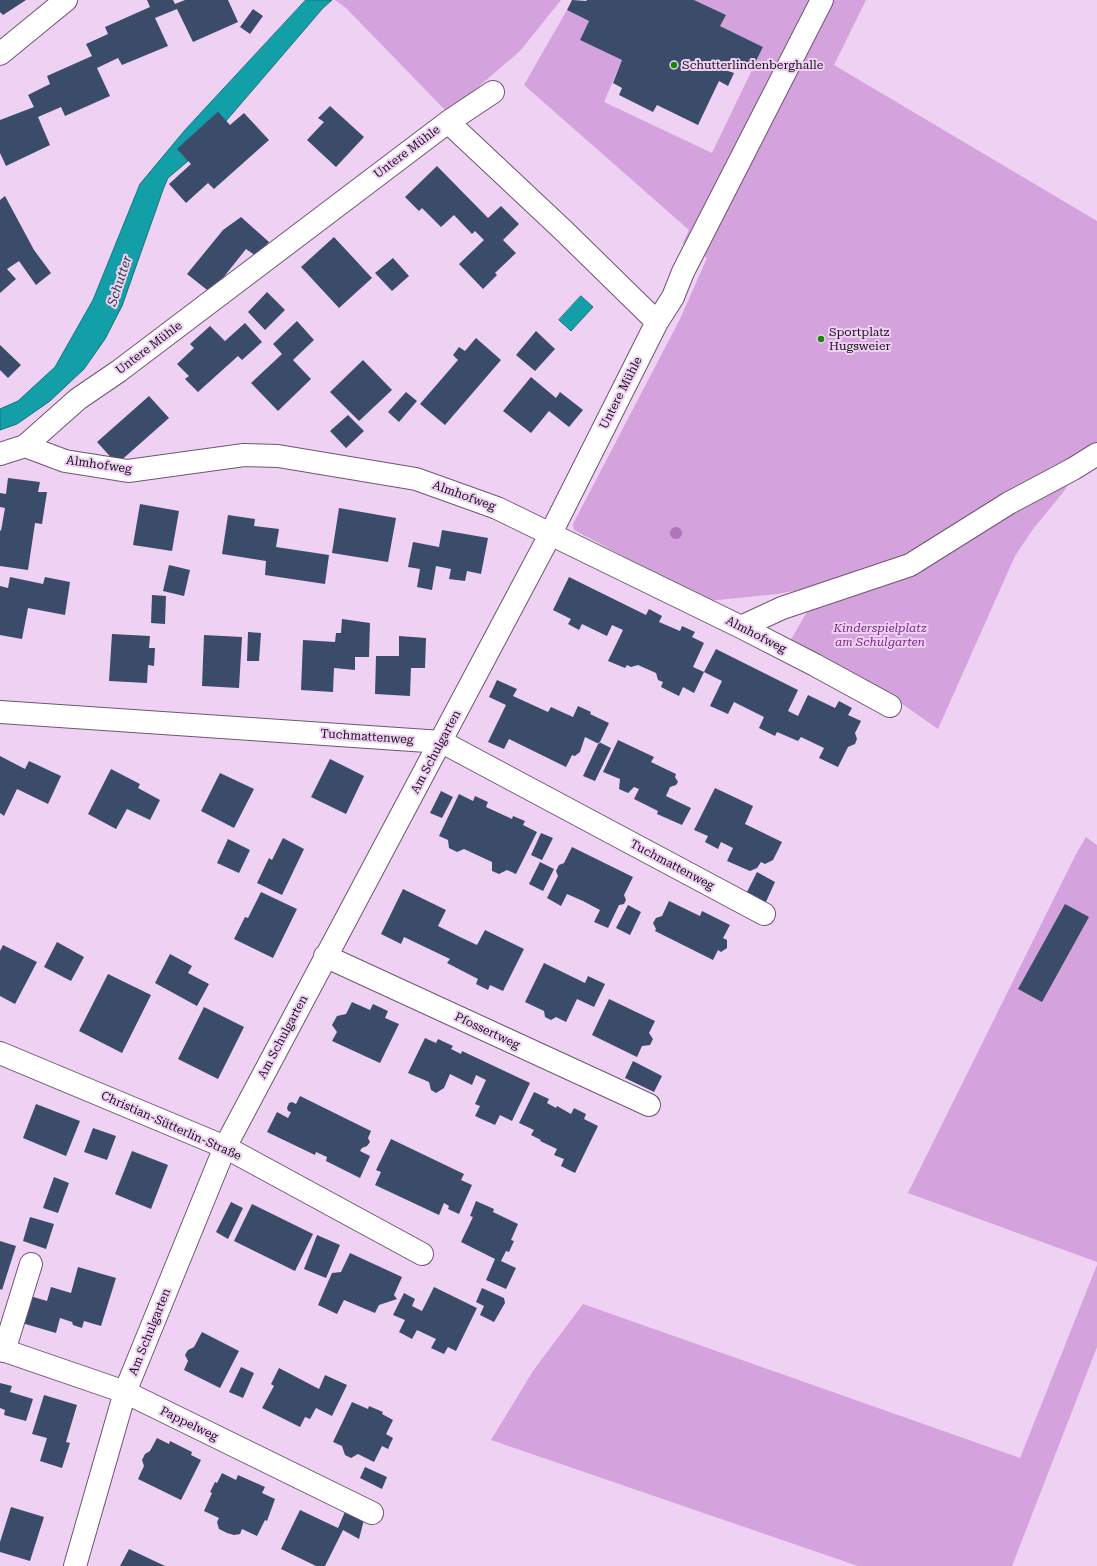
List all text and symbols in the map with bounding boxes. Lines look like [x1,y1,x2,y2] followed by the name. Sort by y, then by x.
[682,58,823,72] place label: Schutterlindenberghalle
[669,60,679,70] marker: Schutterlindenberghalle
[371,122,443,182] street label: Untere Mühle
[104,254,136,308] water label: Schutter
[113,318,185,378] street label: Untere Mühle
[829,325,890,353] place label: Sportplatz Hugsweier
[816,334,826,344] marker: Sportplatz Hugsweier
[597,354,645,432] street label: Untere Mühle
[65,453,133,477] street label: Almhofweg
[430,478,498,514] street label: Almhofweg
[723,614,789,656] street label: Almhofweg
[833,621,927,649] park label: Kinderspielplatz am Schulgarten
[408,708,464,796] street label: Am Schulgarten
[320,727,414,747] street label: Tuchmattenweg
[627,837,717,893] street label: Tuchmattenweg
[255,993,311,1081] street label: Am Schulgarten
[452,1010,522,1052] street label: Pfossertweg
[99,1089,243,1163] street label: Christian-Sütterlin-Straße
[126,1286,174,1378] street label: Am Schulgarten
[158,1404,220,1444] street label: Pappelweg

